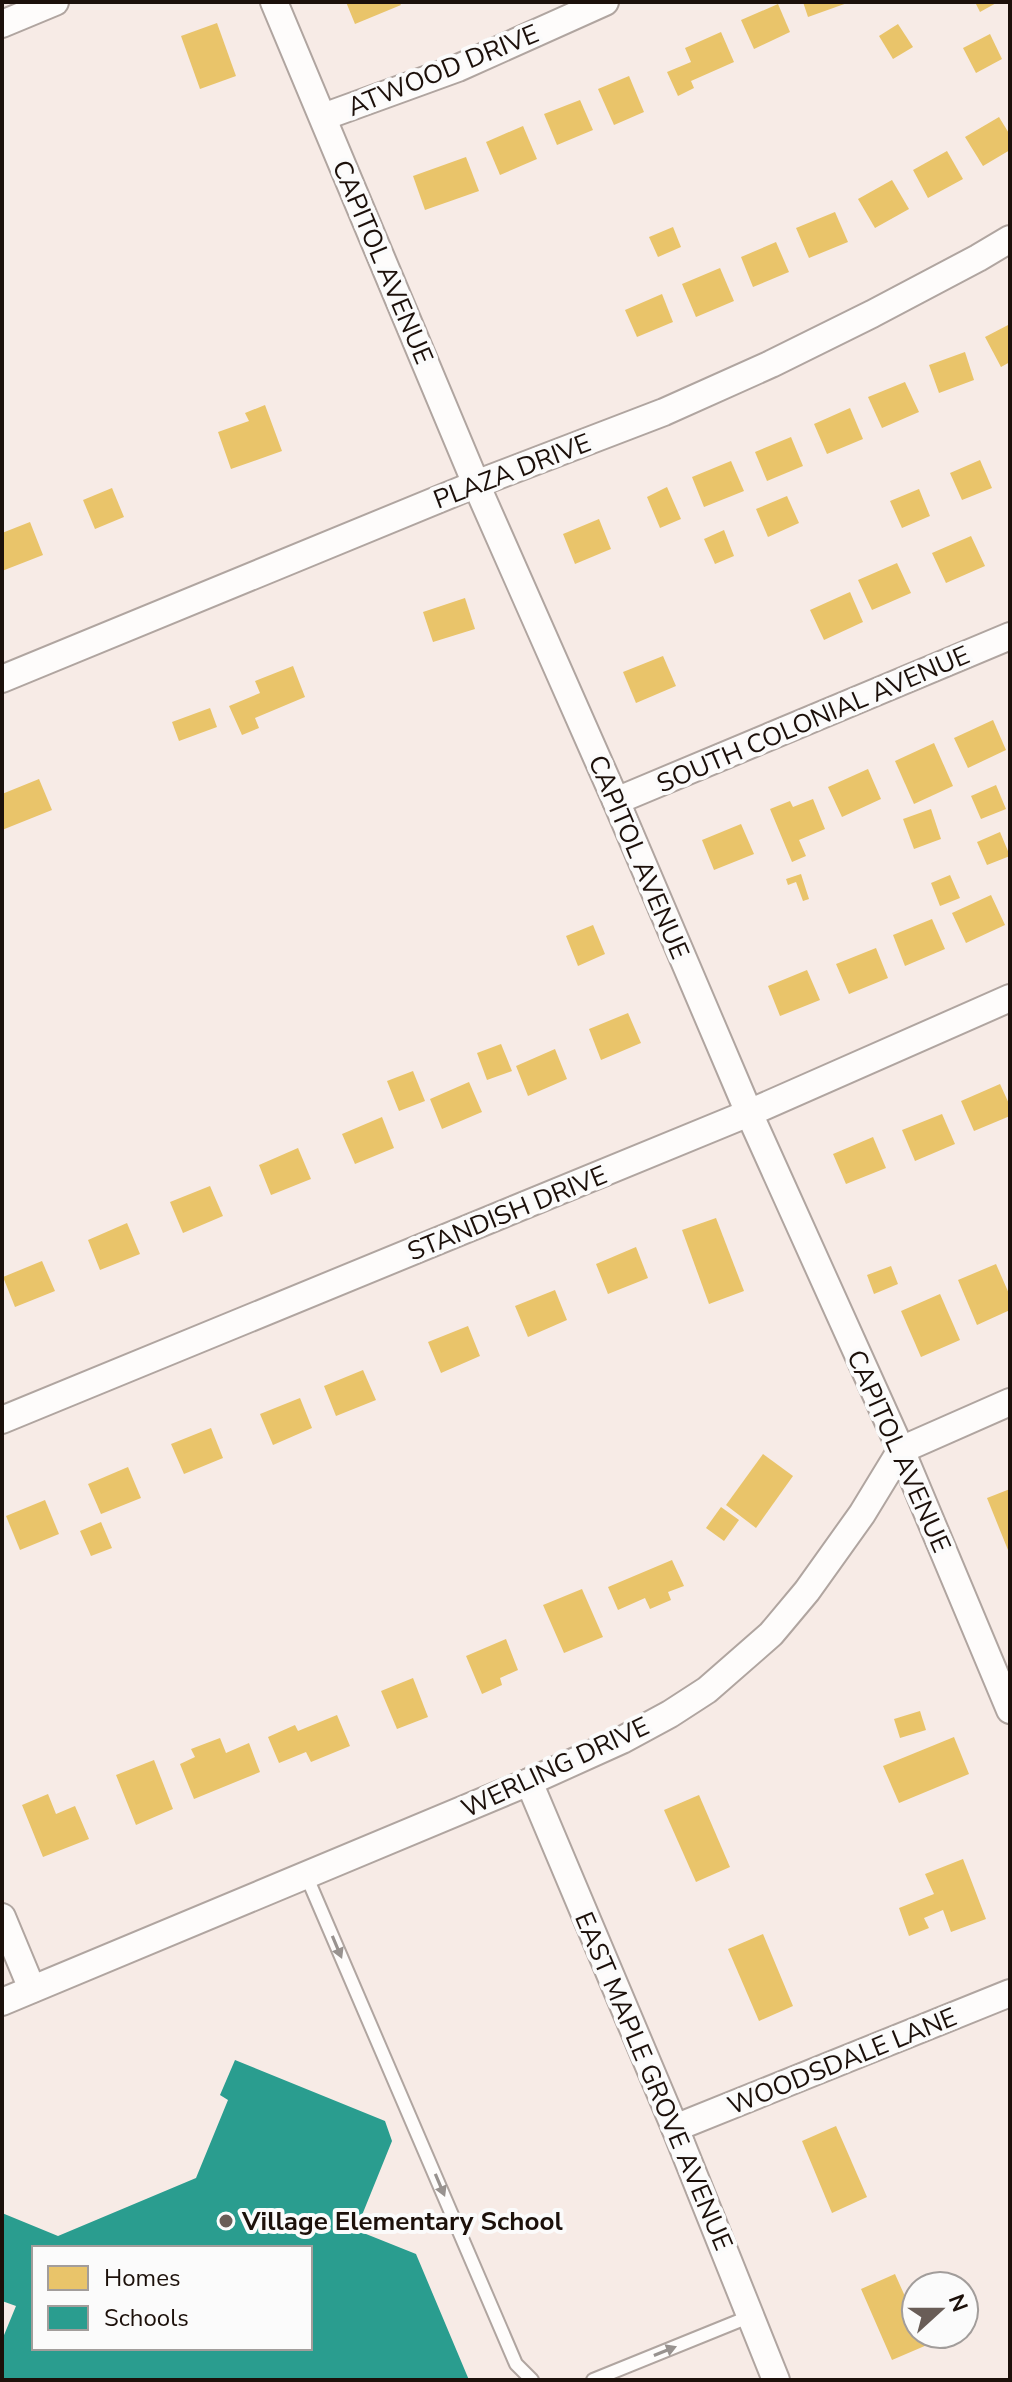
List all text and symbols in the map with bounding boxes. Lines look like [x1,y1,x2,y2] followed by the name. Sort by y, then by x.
[342,16,544,125] street label: ATWOOD DRIVE
[324,155,441,370] street label: CAPITOL AVENUE
[428,425,596,518] street label: PLAZA DRIVE
[651,638,975,801] street label: SOUTH COLONIAL AVENUE
[580,750,697,965] street label: CAPITOL AVENUE
[402,1157,612,1269] street label: STANDISH DRIVE
[838,1344,959,1558] street label: CAPITOL AVENUE
[456,1709,655,1826] street label: WERLING DRIVE
[566,1907,741,2256] street label: EAST MAPLE GROVE AVENUE
[330,1935,344,1958] one-way arrow
[722,1999,962,2123] street label: WOODSDALE LANE
[433,2174,446,2197] one-way arrow
[241,2204,563,2239] place label: Village Elementary School
[217,2212,235,2230] marker: Village Elementary School
[32,2246,312,2350] legend
[104,2262,180,2294] text: Homes
[900,2270,980,2350] north arrow
[941,2290,975,2316] text: N
[104,2302,189,2334] text: Schools
[653,2344,677,2357] one-way arrow

